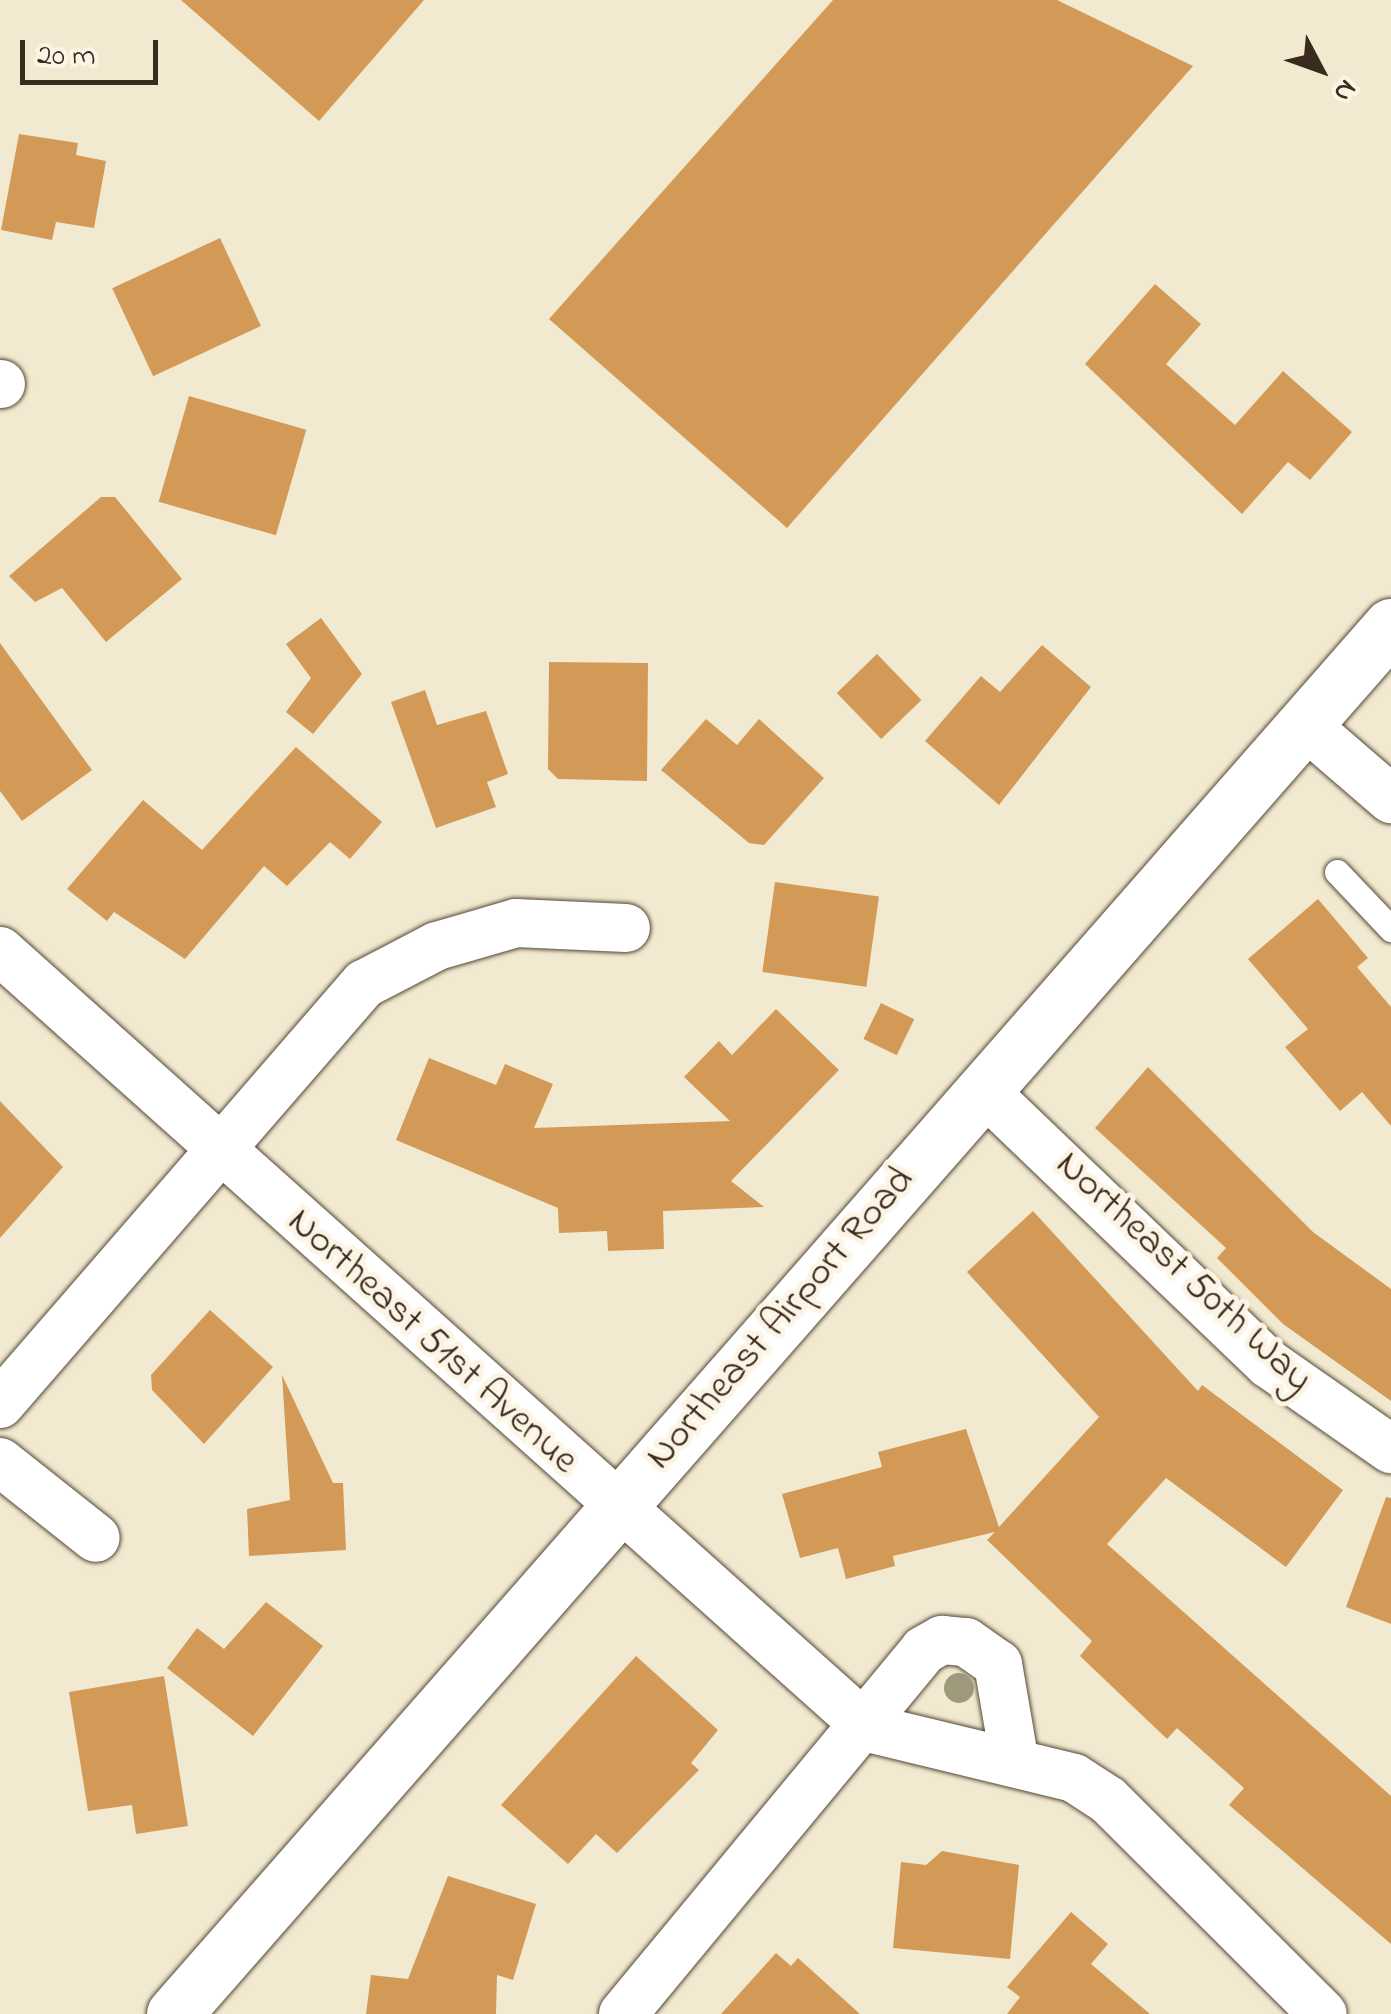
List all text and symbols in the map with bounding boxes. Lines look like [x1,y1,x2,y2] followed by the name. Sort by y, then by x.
[25,20,162,82] scale bar
[1271,20,1371,120] north arrow
[37,35,96,79] text: 20 m
[1322,69,1366,111] text: N
[1045,1142,1321,1404] street label: Northeast 50th Way
[636,1158,926,1480] street label: Northeast Airport Road
[277,1199,587,1485] street label: Northeast 51st Avenue

